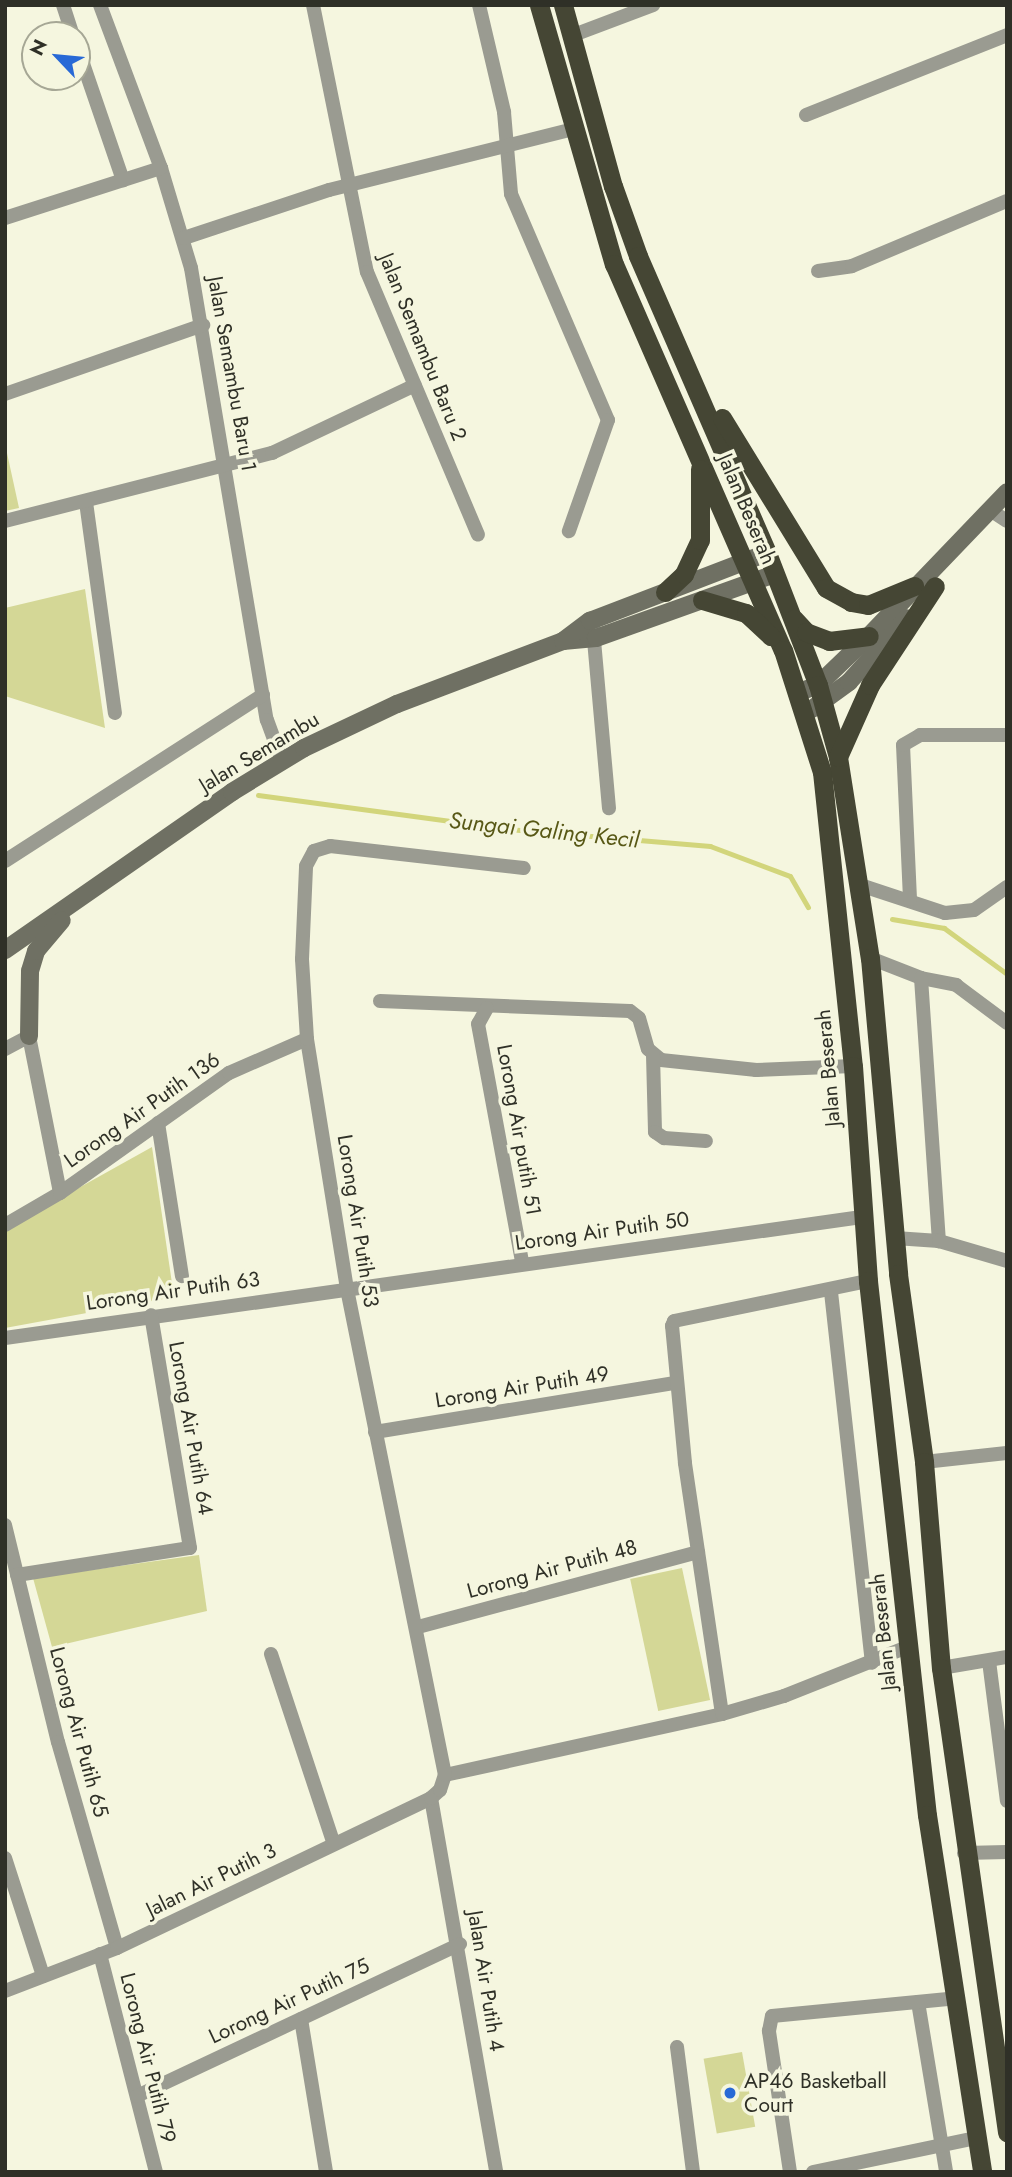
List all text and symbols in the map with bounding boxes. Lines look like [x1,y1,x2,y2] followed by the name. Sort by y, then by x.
[21,21,91,91] north arrow
[23,35,54,60] text: N
[374,249,472,445] street label: Jalan Semambu Baru 2
[202,274,262,474] street label: Jalan Semambu Baru 1
[712,450,782,568] street label: Jalan Beserah
[194,706,324,798] street label: Jalan Semambu
[448,806,640,854] water label: Sungai Galing Kecil
[810,1008,846,1128] street label: Jalan Beserah
[492,1042,546,1218] street label: Lorong Air putih 51
[59,1047,225,1173] street label: Lorong Air Putih 136
[332,1133,384,1309] street label: Lorong Air Putih 53
[513,1206,691,1256] street label: Lorong Air Putih 50
[85,1266,261,1316] street label: Lorong Air Putih 63
[163,1339,219,1517] street label: Lorong Air Putih 64
[433,1361,611,1413] street label: Lorong Air Putih 49
[464,1534,640,1604] street label: Lorong Air Putih 48
[864,1572,902,1692] street label: Jalan Beserah
[44,1644,114,1820] street label: Lorong Air Putih 65
[142,1838,280,1922] street label: Jalan Air Putih 3
[462,1909,510,2053] street label: Jalan Air Putih 4
[205,1953,373,2049] street label: Lorong Air Putih 75
[115,1970,181,2146] street label: Lorong Air Putih 79
[744,2068,887,2118] place label: AP46 Basketball Court
[722,2085,738,2101] marker: AP46 Basketball Court

